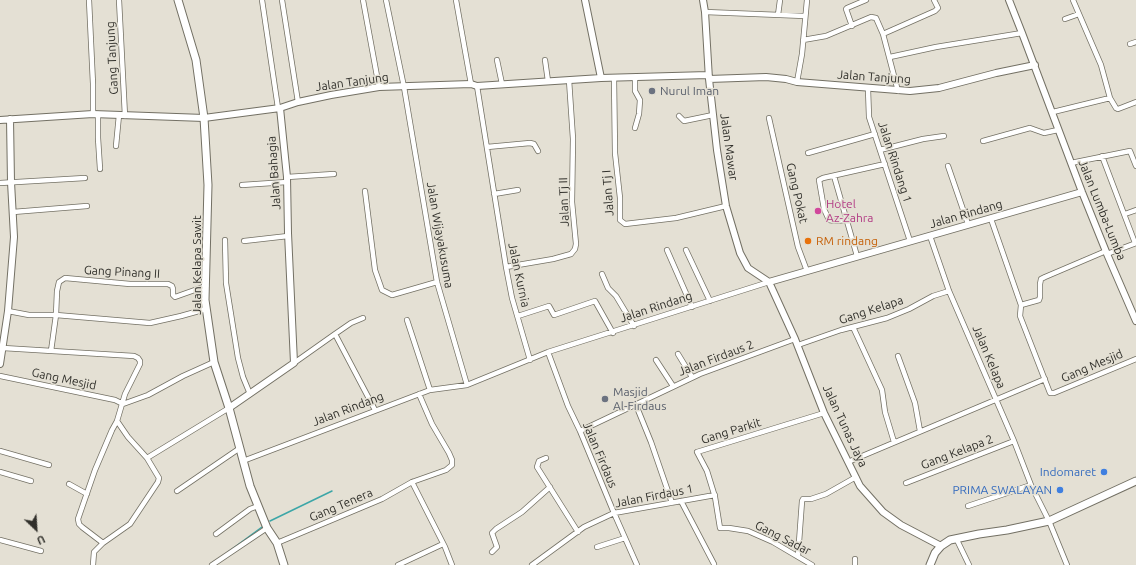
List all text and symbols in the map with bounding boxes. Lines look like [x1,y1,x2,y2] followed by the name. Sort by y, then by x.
[103,21,121,95] street label: Gang Tanjung
[837,67,911,87] street label: Jalan Tanjung
[314,70,390,94] street label: Jalan Tanjung
[660,84,719,98] place label: Nurul Iman
[647,86,657,96] marker: Nurul Iman
[717,113,741,181] street label: Jalan Mawar
[875,119,915,205] street label: Jalan Rindang 1
[264,136,284,210] street label: Jalan Bahagia
[1075,157,1129,263] street label: Jalan Lumba-Lumba
[783,161,811,225] street label: Gang Pokat
[599,169,617,217] street label: Jalan Tj I
[556,177,572,227] street label: Jalan Tj II
[424,181,456,289] street label: Jalan Wijayakusuma
[826,197,873,225] place label: Hotel Az-Zahra
[928,197,1004,231] street label: Jalan Rindang
[813,206,823,216] marker: Hotel Az-Zahra
[190,215,204,315] street label: Jalan Kelapa Sawit
[816,234,878,248] place label: RM rindang
[803,236,813,246] marker: RM rindang
[505,241,533,309] street label: Jalan Kurnia
[83,263,161,281] street label: Gang Pinang II
[618,289,694,325] street label: Jalan Rindang
[837,293,905,327] street label: Gang Kelapa
[969,323,1009,391] street label: Jalan Kelapa
[676,337,756,379] street label: Jalan Firdaus 2
[1059,347,1125,385] street label: Gang Mesjid
[30,365,98,393] street label: Gang Mesjid
[820,383,870,469] street label: Jalan Tunas Jaya
[613,385,666,413] place label: Masjid Al-Firdaus
[310,389,386,429] street label: Jalan Rindang
[600,394,610,404] marker: Masjid Al-Firdaus
[699,415,763,447] street label: Gang Parkit
[580,420,620,490] street label: Jalan Firdaus
[919,432,995,472] street label: Gang Kelapa 2
[1040,465,1096,479] place label: Indomaret
[1099,467,1109,477] marker: Indomaret
[614,481,694,511] street label: Jalan Firdaus 1
[952,483,1052,497] place label: PRIMA SWALAYAN
[307,485,375,525] street label: Gang Tenera
[1055,485,1065,495] marker: PRIMA SWALAYAN
[16,509,56,549] north arrow
[753,518,813,558] street label: Gang Sadar
[35,533,47,547] text: U

